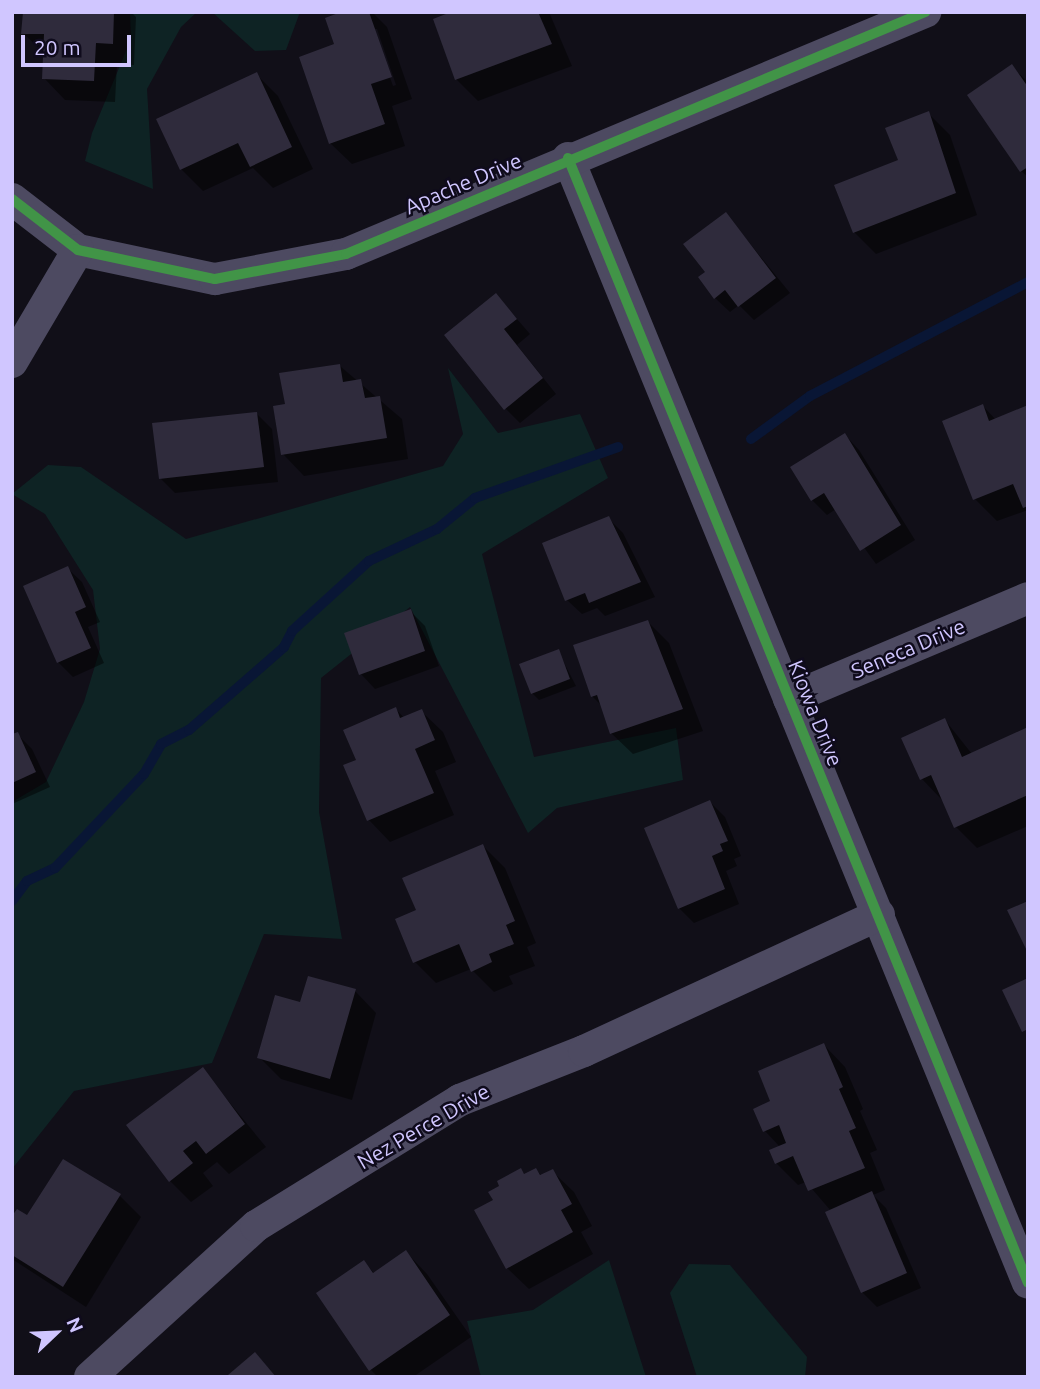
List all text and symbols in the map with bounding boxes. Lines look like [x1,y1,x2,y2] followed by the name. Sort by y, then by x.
[24,21,135,65] scale bar
[34,35,81,59] text: 20 m
[401,147,525,219] street label: Apache Drive
[847,613,969,683] street label: Seneca Drive
[783,656,849,770] street label: Kiowa Drive
[352,1078,494,1174] street label: Nez Perce Drive
[21,1298,91,1368] north arrow
[62,1314,88,1336] text: N

